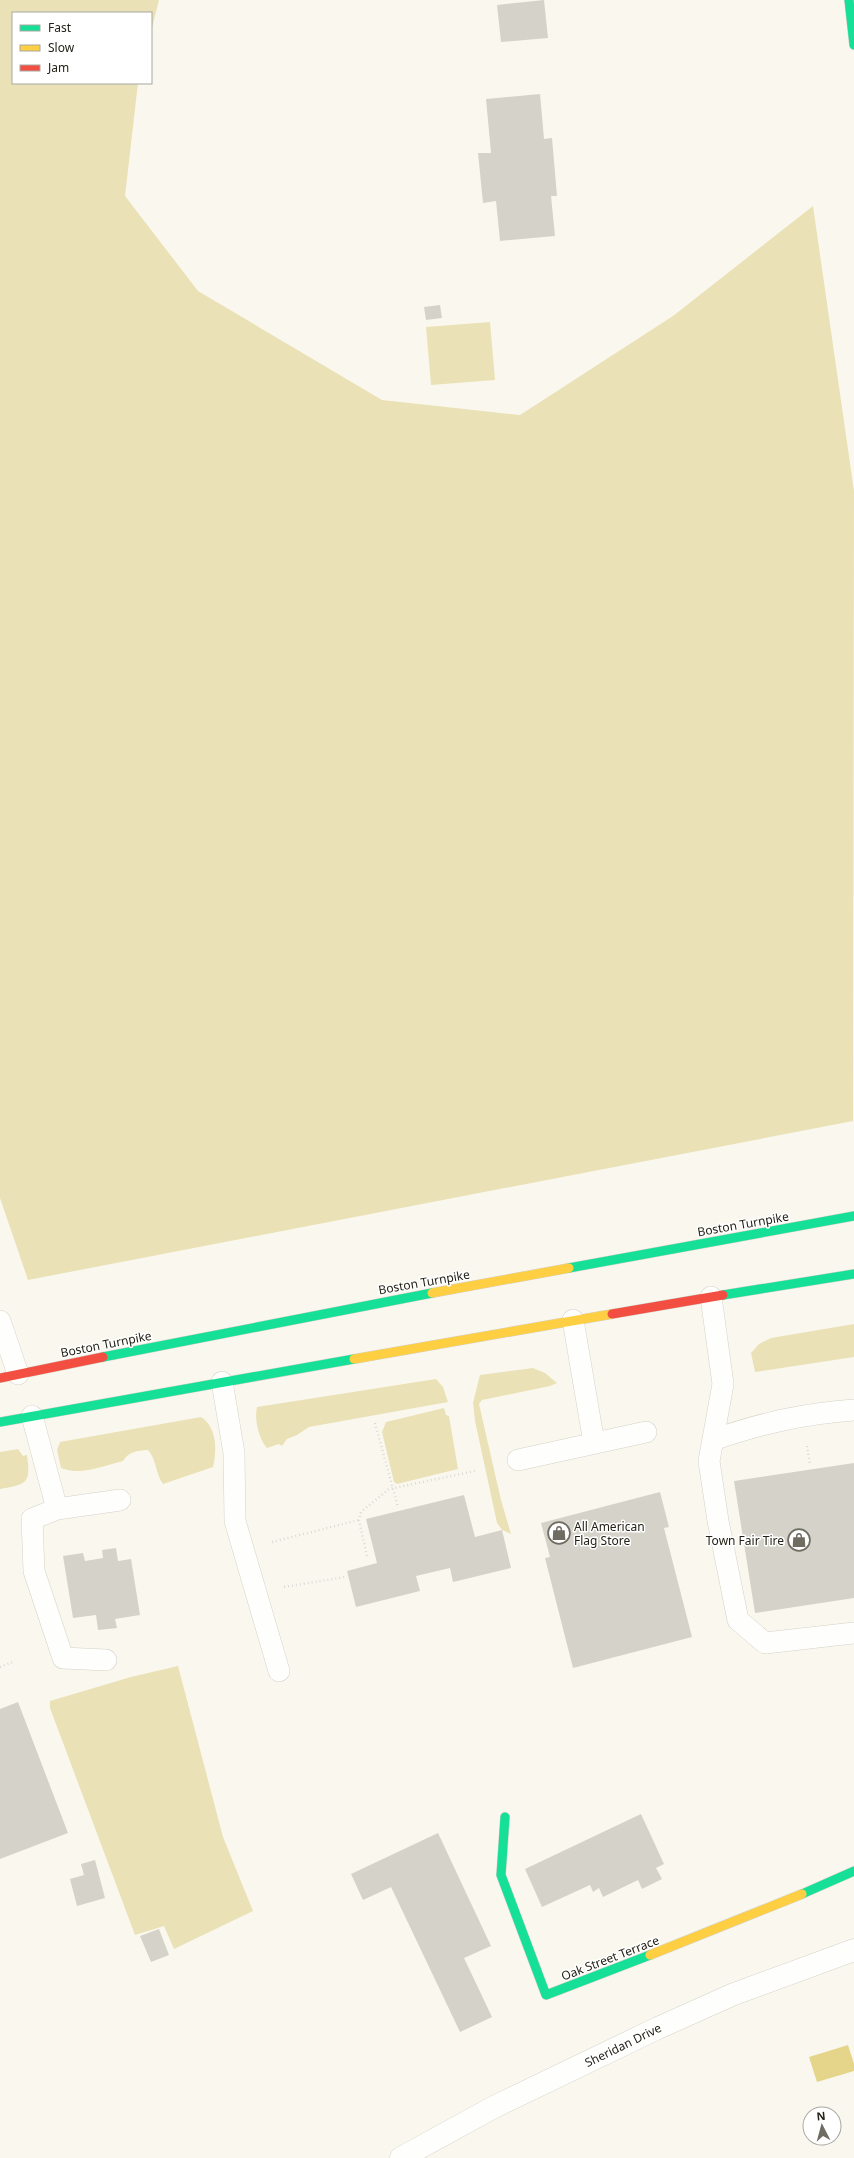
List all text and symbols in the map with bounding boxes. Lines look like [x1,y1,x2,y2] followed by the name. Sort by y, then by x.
[12,12,152,84] legend
[48,19,72,36] text: Fast
[48,39,75,56] text: Slow
[47,59,69,76] text: Jam
[696,1208,790,1240] street label: Boston Turnpike
[377,1266,471,1298] street label: Boston Turnpike
[59,1327,153,1361] street label: Boston Turnpike
[574,1518,645,1549] place label: All American Flag Store
[546,1520,572,1546] shop icon: All American Flag Store
[786,1527,812,1553] shop icon: Town Fair Tire
[706,1532,784,1549] place label: Town Fair Tire
[559,1931,662,1985] street label: Oak Street Terrace
[582,2019,664,2071] street label: Sheridan Drive
[802,2106,842,2146] north arrow
[816,2108,826,2123] text: N

